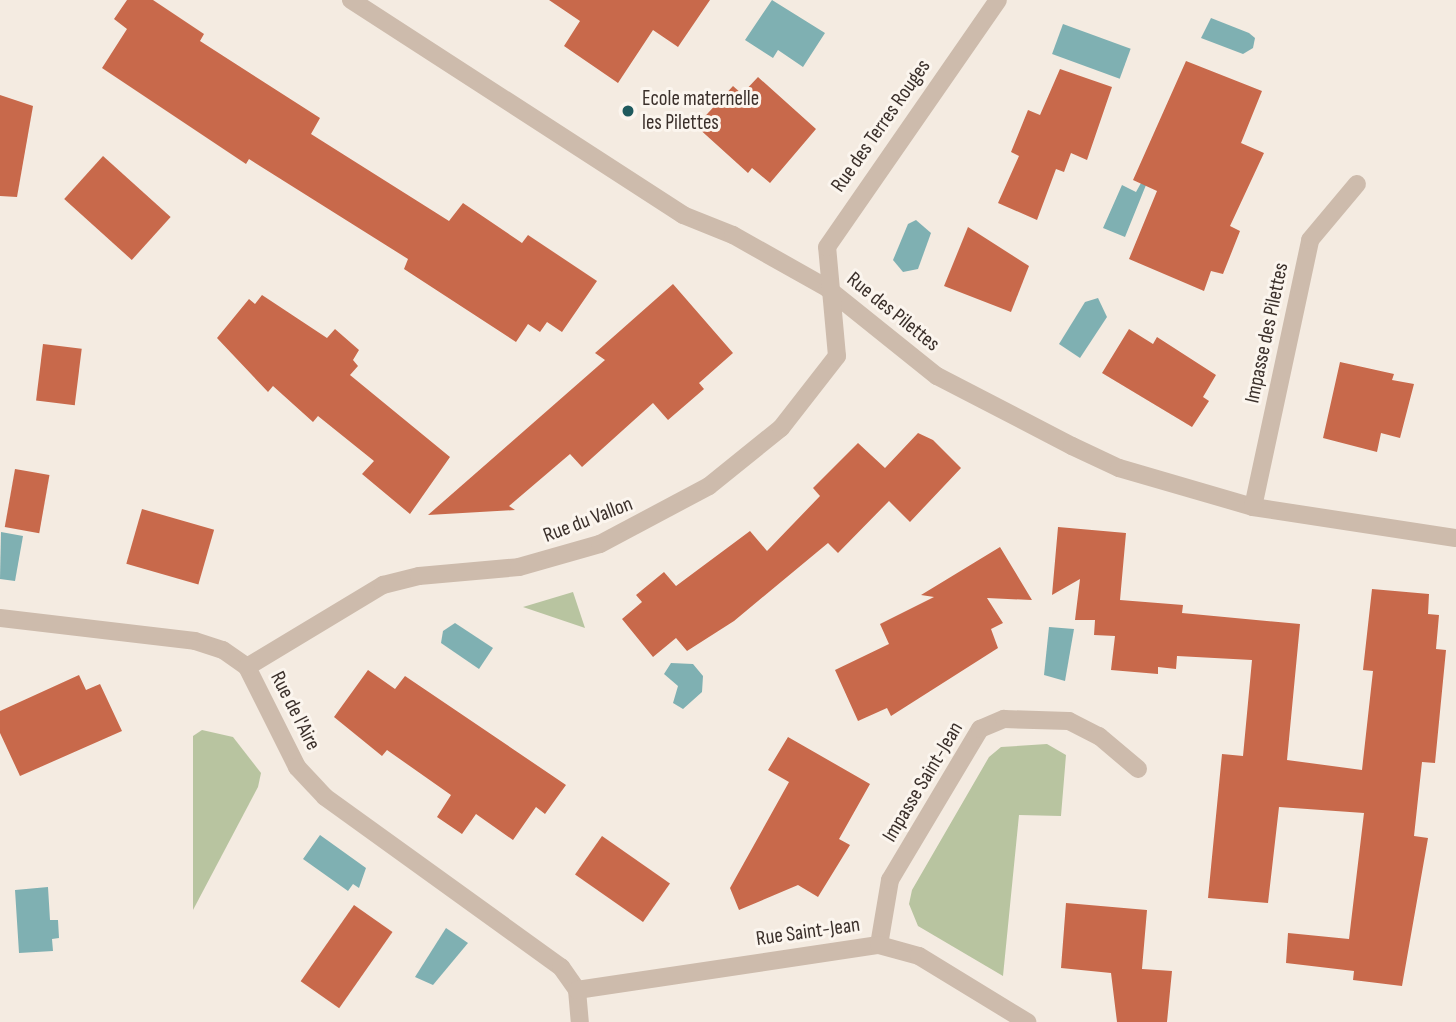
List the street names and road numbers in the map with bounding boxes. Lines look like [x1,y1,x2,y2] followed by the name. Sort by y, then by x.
[826,55,936,197] street label: Rue des Terres Rouges
[1240,261,1294,405] street label: Impasse des Pilettes
[842,267,944,357] street label: Rue des Pilettes
[540,491,636,549] street label: Rue du Vallon
[264,667,326,755] street label: Rue de l'Aire
[877,717,969,847] street label: Impasse Saint-Jean
[754,912,862,952] street label: Rue Saint-Jean

